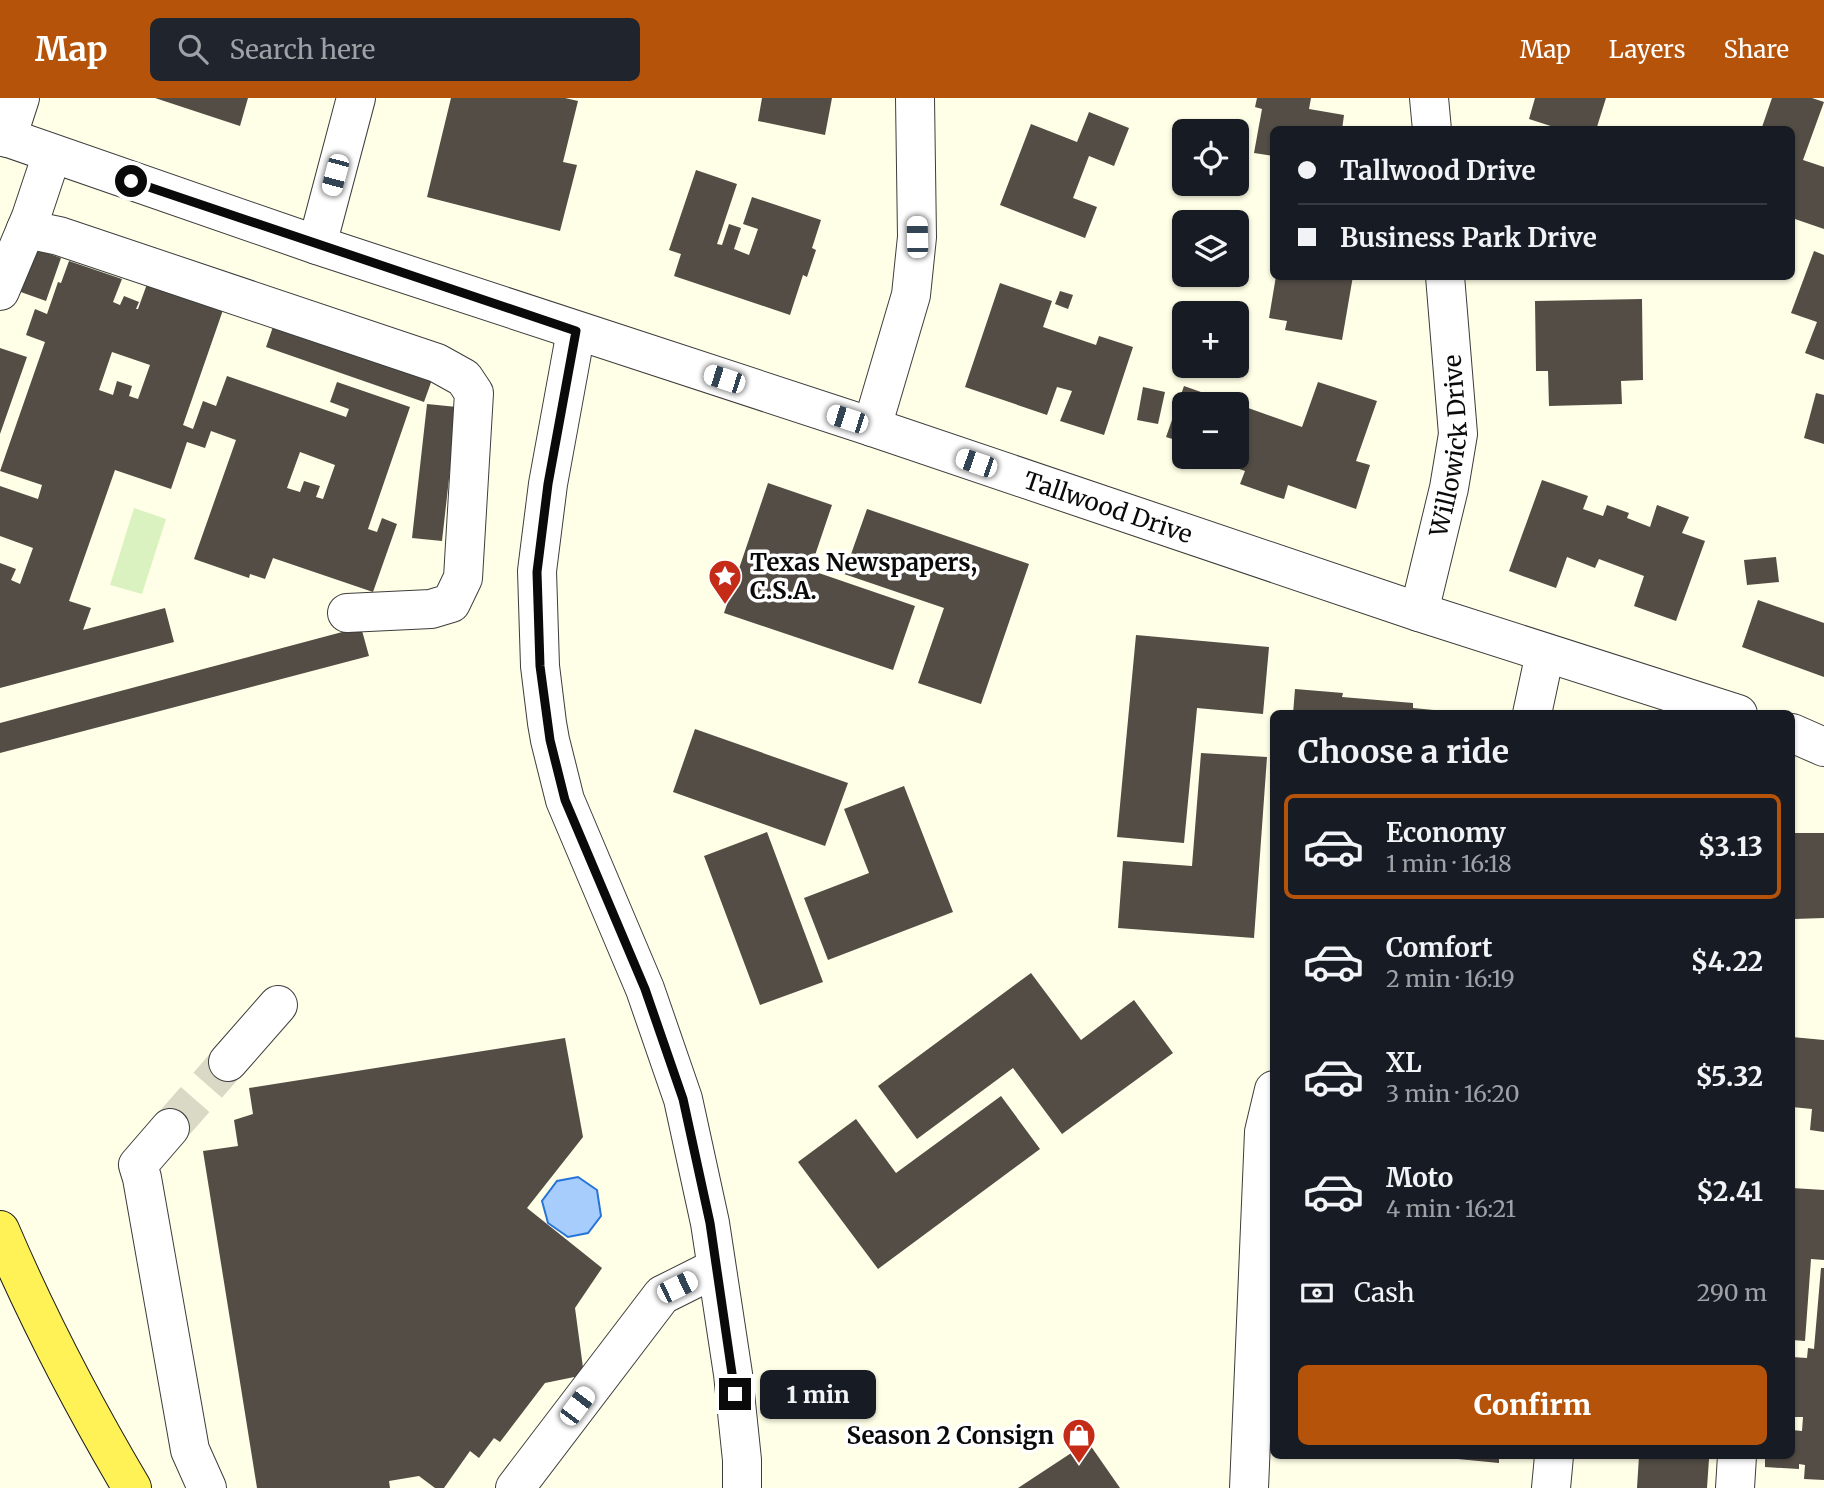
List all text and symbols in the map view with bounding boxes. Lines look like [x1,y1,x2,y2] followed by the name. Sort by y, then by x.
[150,18,640,81] search box
[35,29,108,70] text: Map
[174,30,212,68] icon: search
[230,33,375,66] text: Search here
[1520,34,1571,65] text: Map
[1609,34,1685,65] text: Layers
[1723,34,1789,65] text: Share
[1172,119,1249,469] map controls
[1172,119,1249,196] button: locate
[320,152,351,198] car
[1340,154,1536,187] text: Tallwood Drive
[115,165,147,197] route start
[1172,210,1249,287] button: layers
[907,216,928,258] car
[1340,221,1597,254] text: Business Park Drive
[1172,301,1249,378] button: +
[1422,353,1474,541] street label: Willowick Drive
[701,363,748,395] car
[1172,392,1249,469] button: −
[824,403,871,435] car
[953,446,1000,480] car
[1020,464,1197,550] street label: Tallwood Drive
[750,547,977,606] place label: Texas Newspapers, C.S.A.
[706,557,744,606] place icon: Texas Newspapers, C.S.A.
[1298,732,1509,772] text: Choose a ride
[1302,815,1365,878] icon: car
[1386,816,1506,849] text: Economy
[1698,830,1763,863] text: $3.13
[1386,849,1512,878] text: 1 min · 16:18
[1302,930,1365,993] icon: car
[1386,931,1492,964] text: Comfort
[1691,945,1763,978] text: $4.22
[1386,964,1515,993] text: 2 min · 16:19
[1302,1045,1365,1108] icon: car
[1386,1046,1422,1079] text: XL
[1695,1060,1763,1093] text: $5.32
[1386,1079,1520,1108] text: 3 min · 16:20
[1302,1160,1365,1223] icon: car
[1386,1161,1453,1194] text: Moto
[1696,1175,1763,1208] text: $2.41
[1386,1194,1516,1223] text: 4 min · 16:21
[654,1268,701,1306] car
[1298,1274,1336,1312] icon: cash
[1354,1276,1415,1309] text: Cash
[1697,1278,1767,1307] text: 290 m
[1298,1365,1767,1445] button: Confirm
[760,1370,875,1418] callout: 1 min
[719,1378,751,1410] route end
[786,1380,850,1409] text: 1 min
[556,1383,599,1429] car
[1060,1416,1098,1465] shop icon: Season 2 Consign
[847,1420,1054,1451] place label: Season 2 Consign

